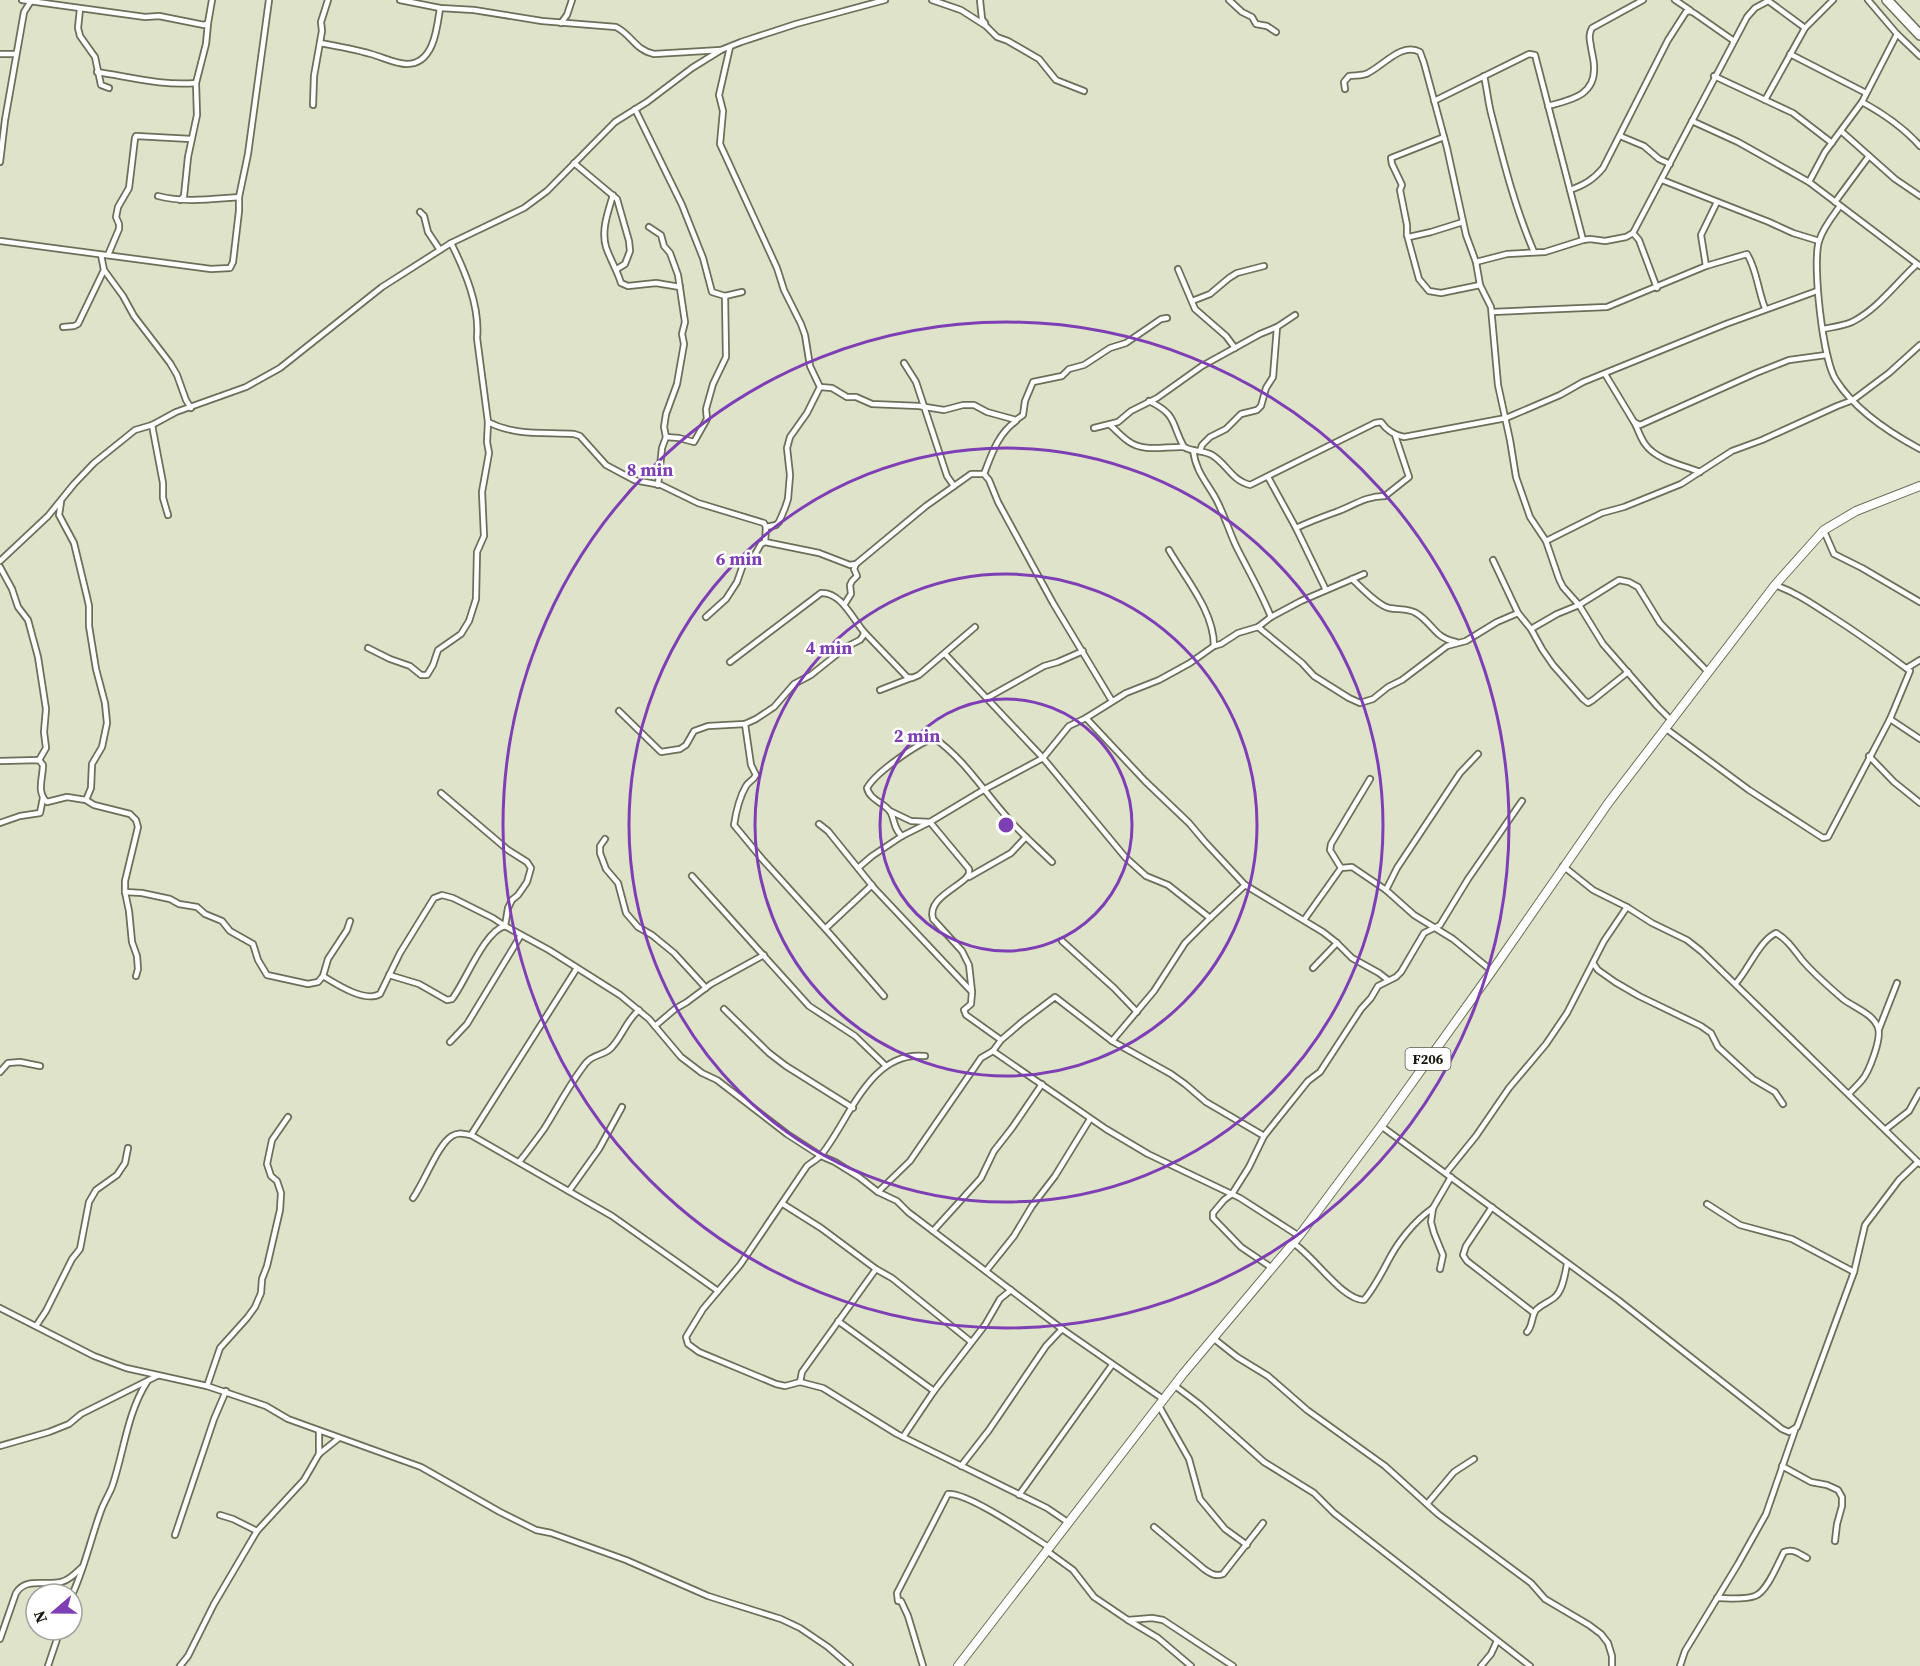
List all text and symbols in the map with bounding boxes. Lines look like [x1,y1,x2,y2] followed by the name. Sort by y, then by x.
[627,457,673,482] text: 8 min
[716,546,762,571] text: 6 min
[806,635,852,660] text: 4 min
[894,723,940,748] text: 2 min
[996,815,1016,835] centre of rings
[1406,1048,1450,1070] road number: F206
[24,1582,84,1642] north arrow
[27,1608,52,1626] text: N

